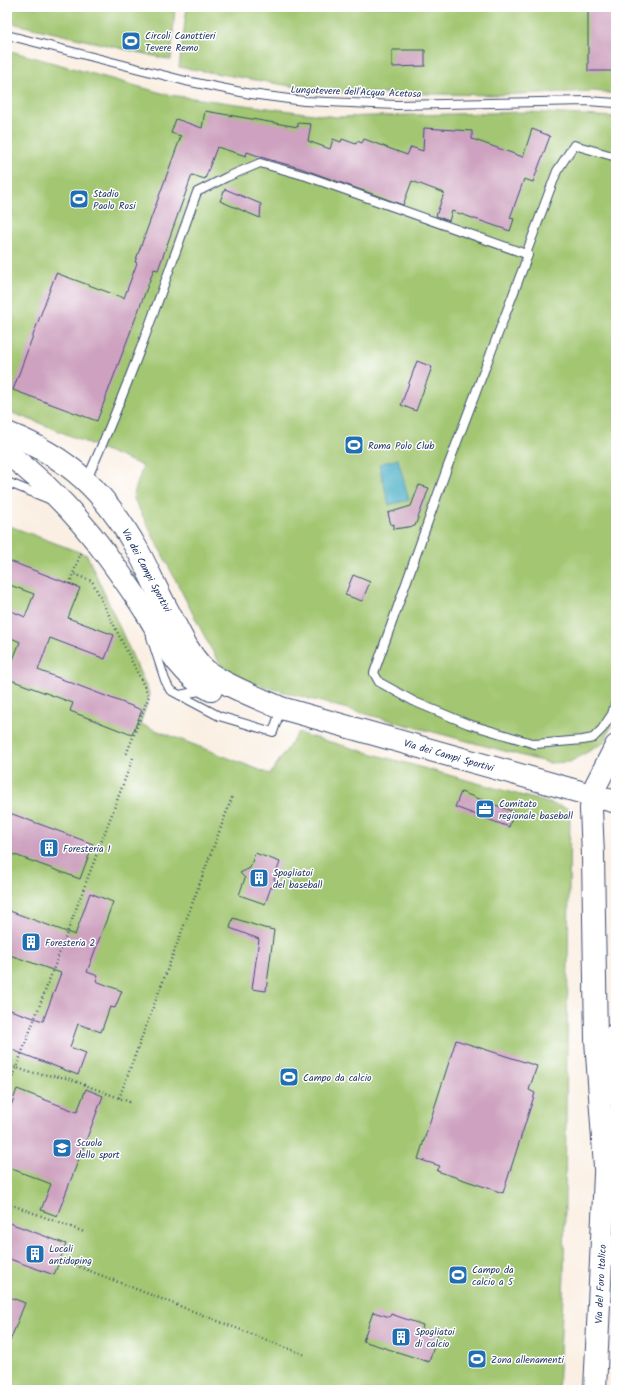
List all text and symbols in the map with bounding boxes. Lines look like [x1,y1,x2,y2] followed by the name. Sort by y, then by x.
[145,28,216,56] place label: Circoli Canottieri Tevere Remo
[120,30,142,52] sports icon: Circoli Canottieri Tevere Remo
[290,82,422,102] street label: Lungotevere dell'Acqua Acetosa
[93,186,136,214] place label: Stadio Paolo Rosi
[68,188,90,210] sports icon: Stadio Paolo Rosi
[343,434,365,456] sports icon: Roma Polo Club
[368,438,435,454] place label: Roma Polo Club
[117,526,175,616] street label: Via dei Campi Sportivi
[402,735,496,777] street label: Via dei Campi Sportivi
[499,796,574,824] place label: Comitato regionale baseball
[474,798,496,820] office icon: Comitato regionale baseball
[38,837,60,859] building icon: Foresteria 1
[63,841,111,857] place label: Foresteria 1
[273,865,323,893] place label: Spogliatoi del baseball
[248,867,270,889] building icon: Spogliatoi del baseball
[20,931,42,953] building icon: Foresteria 2
[45,935,96,951] place label: Foresteria 2
[278,1066,300,1088] sports icon: Campo da calcio
[303,1070,372,1086] place label: Campo da calcio
[76,1135,120,1163] place label: Scuola dello sport
[51,1137,73,1159] school or university icon: Scuola dello sport
[49,1241,92,1269] place label: Locali antidoping
[24,1243,46,1265] building icon: Locali antidoping
[591,1244,611,1324] street label: Via del Foro Italico
[472,1262,514,1290] place label: Campo da calcio a 5
[447,1264,469,1286] sports icon: Campo da calcio a 5
[415,1324,455,1352] place label: Spogliatoi di calcio
[390,1326,412,1348] building icon: Spogliatoi di calcio
[466,1348,488,1370] sports icon: Zona allenamenti
[491,1352,565,1368] place label: Zona allenamenti

